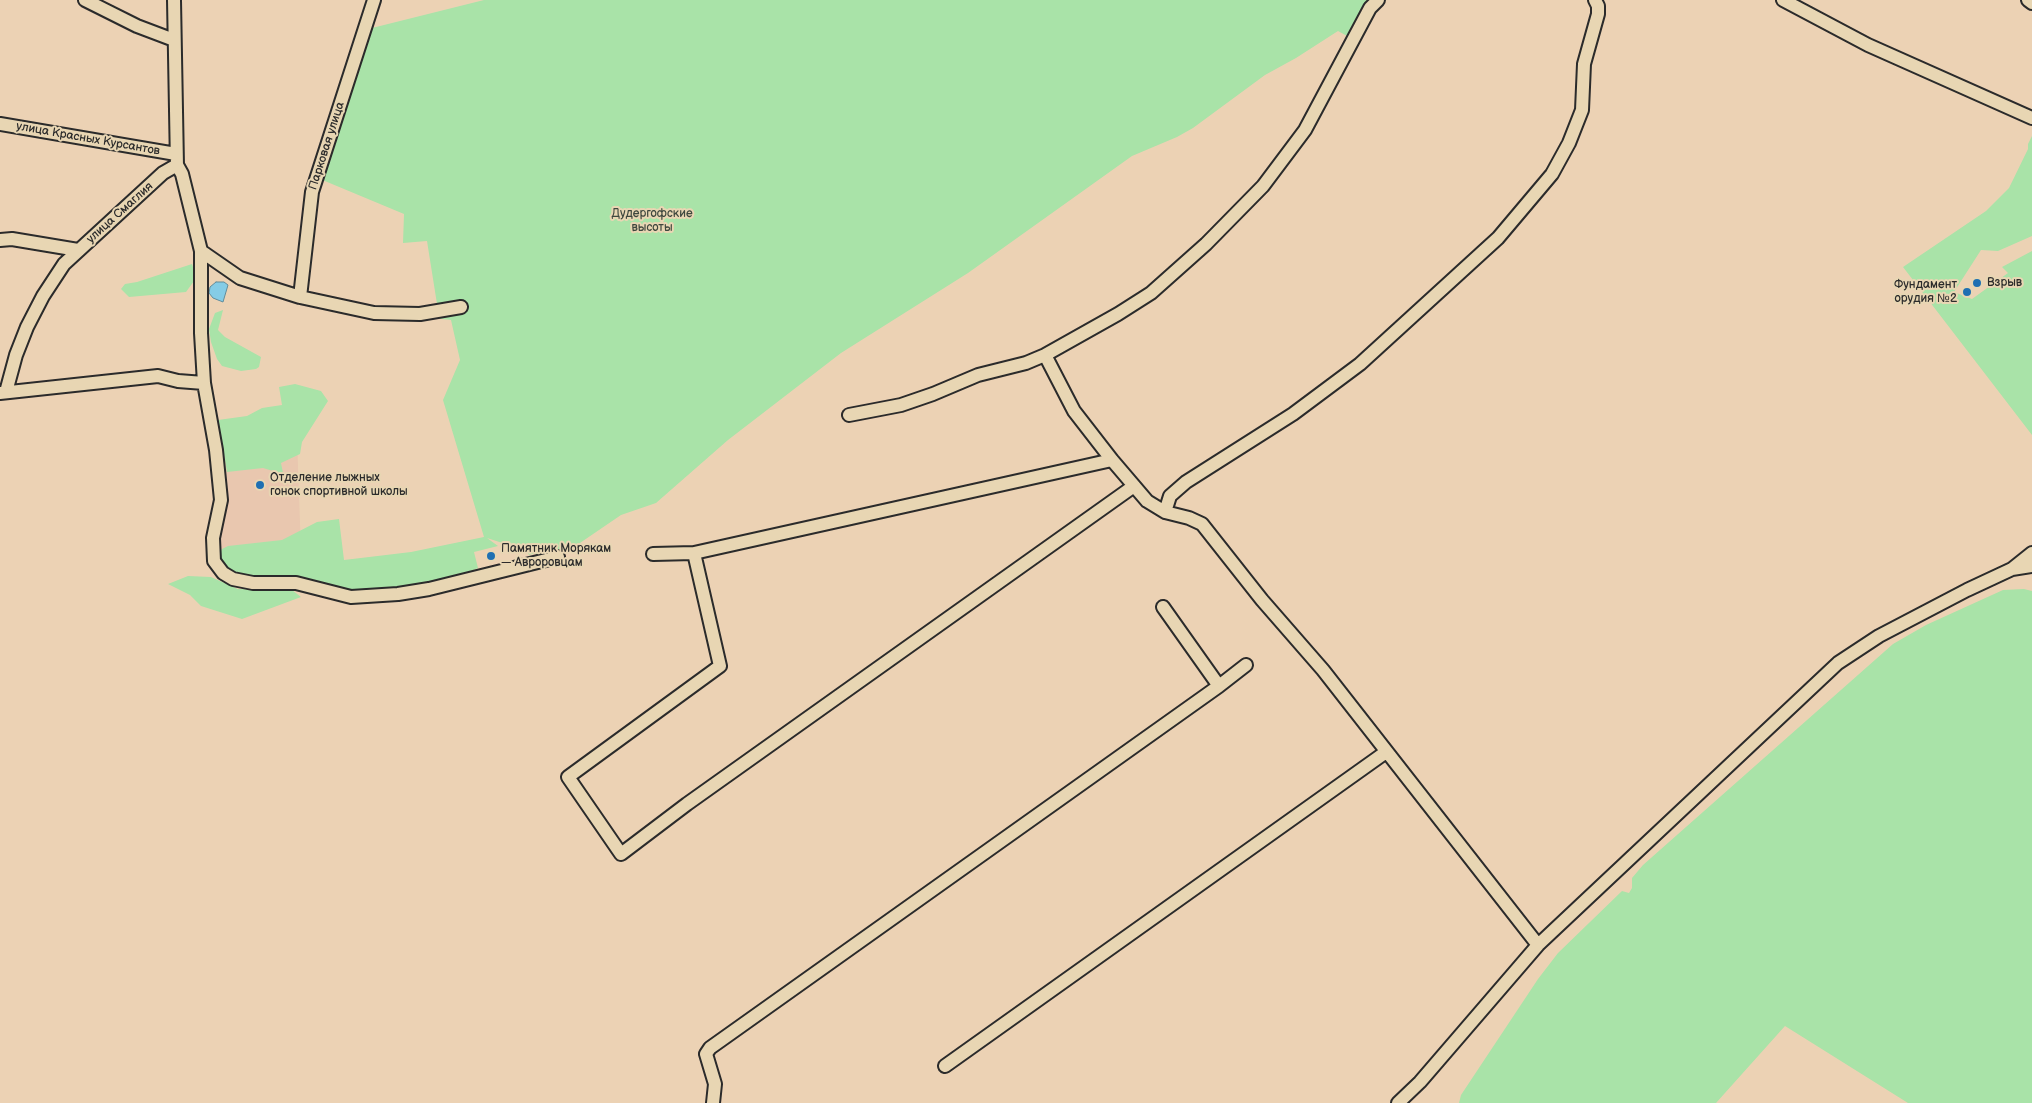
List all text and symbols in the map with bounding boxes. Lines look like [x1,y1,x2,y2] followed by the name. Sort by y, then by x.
[306,100,348,192] street label: Парковая улица
[15,119,161,159] street label: улица Красных Курсантов
[84,179,156,247] street label: улица Смаглия
[611,207,693,235] park label: Дудергофские высоты
[1987,276,2022,290] place label: Взрыв
[1971,277,1983,289] marker: Взрыв
[1894,278,1957,306] place label: Фундамент орудия №2
[1961,286,1973,298] marker: Фундамент орудия №2
[270,471,408,499] place label: Отделение лыжных гонок спортивной школы
[254,479,266,491] marker: Отделение лыжных гонок спортивной школы
[501,542,611,570] place label: Памятник Морякам — Авроровцам
[485,550,497,562] marker: Памятник Морякам — Авроровцам

